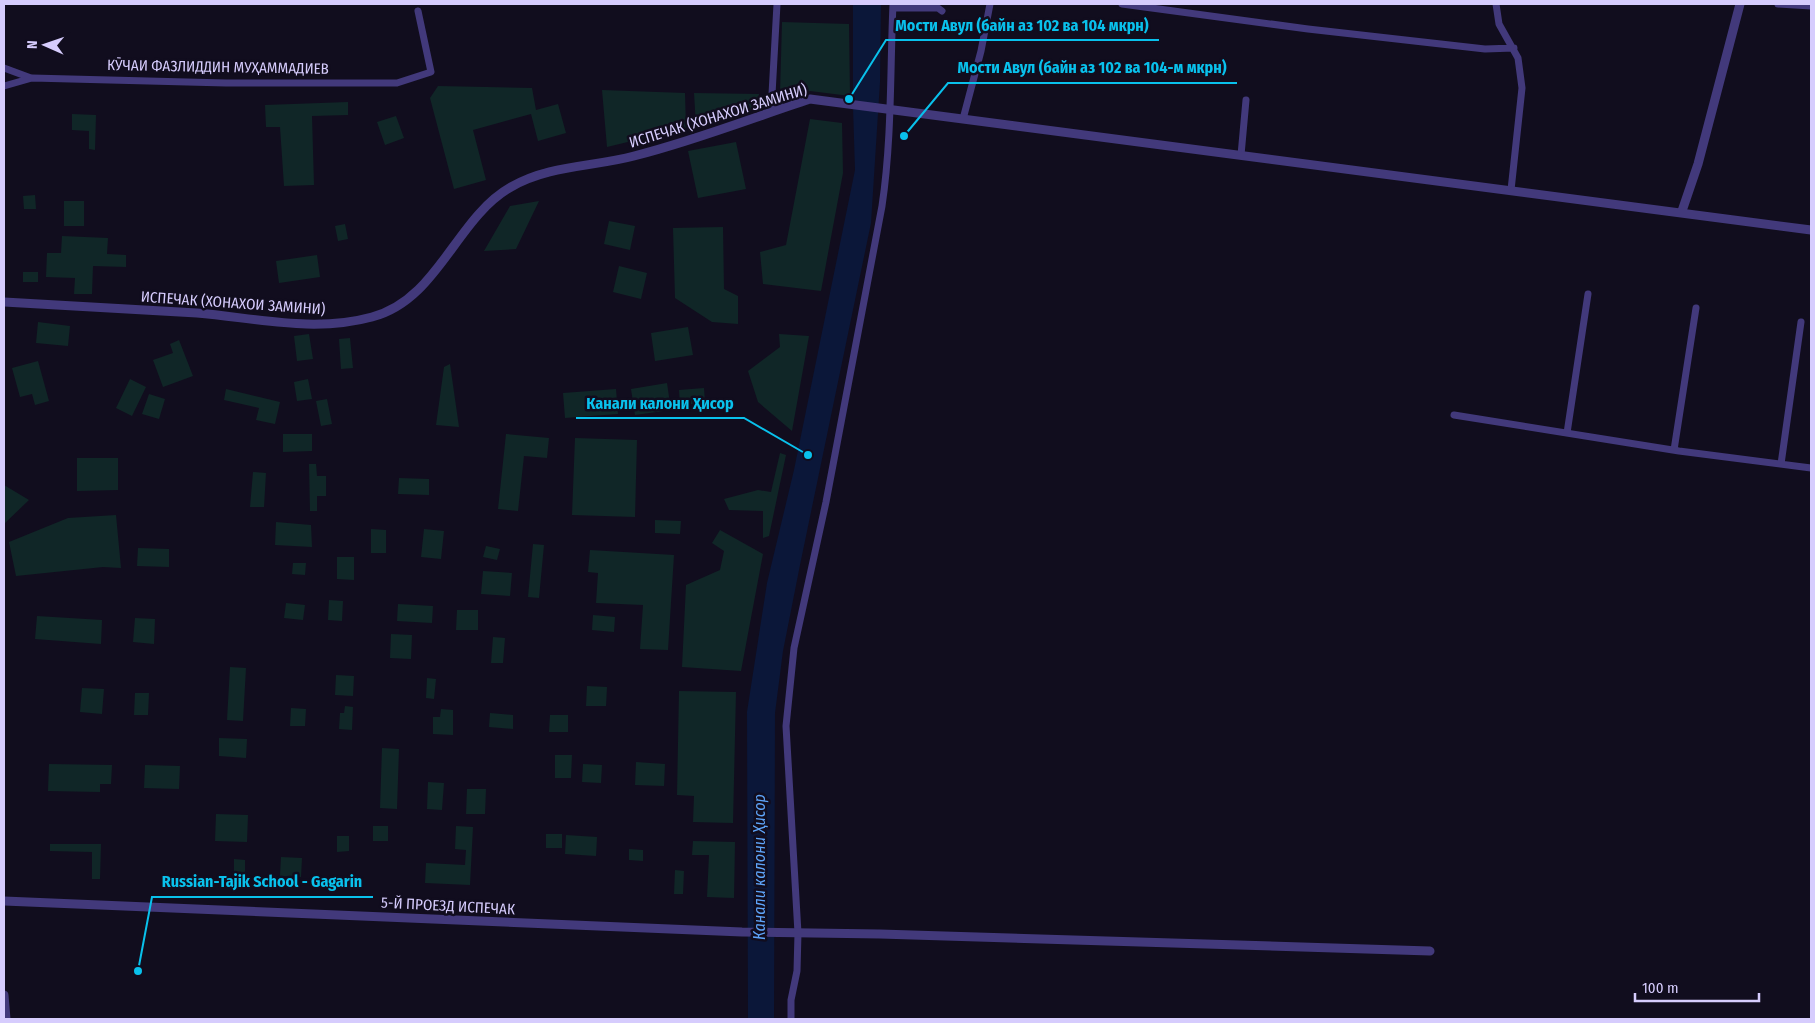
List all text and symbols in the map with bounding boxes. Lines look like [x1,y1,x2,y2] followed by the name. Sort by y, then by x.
[886,9,1159,40] callout: Мости Авул (байн аз 102 ва 104 мкрн)
[895,16,1149,35] text: Мости Авул (байн аз 102 ва 104 мкрн)
[20,20,70,70] north arrow
[24,40,41,49] text: N
[948,52,1237,83] callout: Мости Авул (байн аз 102 ва 104-м мкрн)
[107,56,329,78] street label: КӮЧАИ ФАЗЛИДДИН МУҲАММАДИЕВ
[957,58,1227,77] text: Мости Авул (байн аз 102 ва 104-м мкрн)
[627,80,809,152] street label: ИСПЕЧАК (ХОНАХОИ ЗАМИНИ)
[140,288,326,318] street label: ИСПЕЧАК (ХОНАХОИ ЗАМИНИ)
[576,387,744,418] callout: Канали калони Ҳисор
[586,394,734,413] text: Канали калони Ҳисор
[750,794,769,940] water label: Канали калони Ҳисор
[152,866,373,897] callout: Russian-Tajik School - Gagarin
[162,872,362,891] text: Russian-Tajik School - Gagarin
[381,894,515,918] street label: 5-Й ПРОЕЗД ИСПЕЧАК
[1635,970,1759,1002] scale bar
[1642,979,1679,997] text: 100 m

